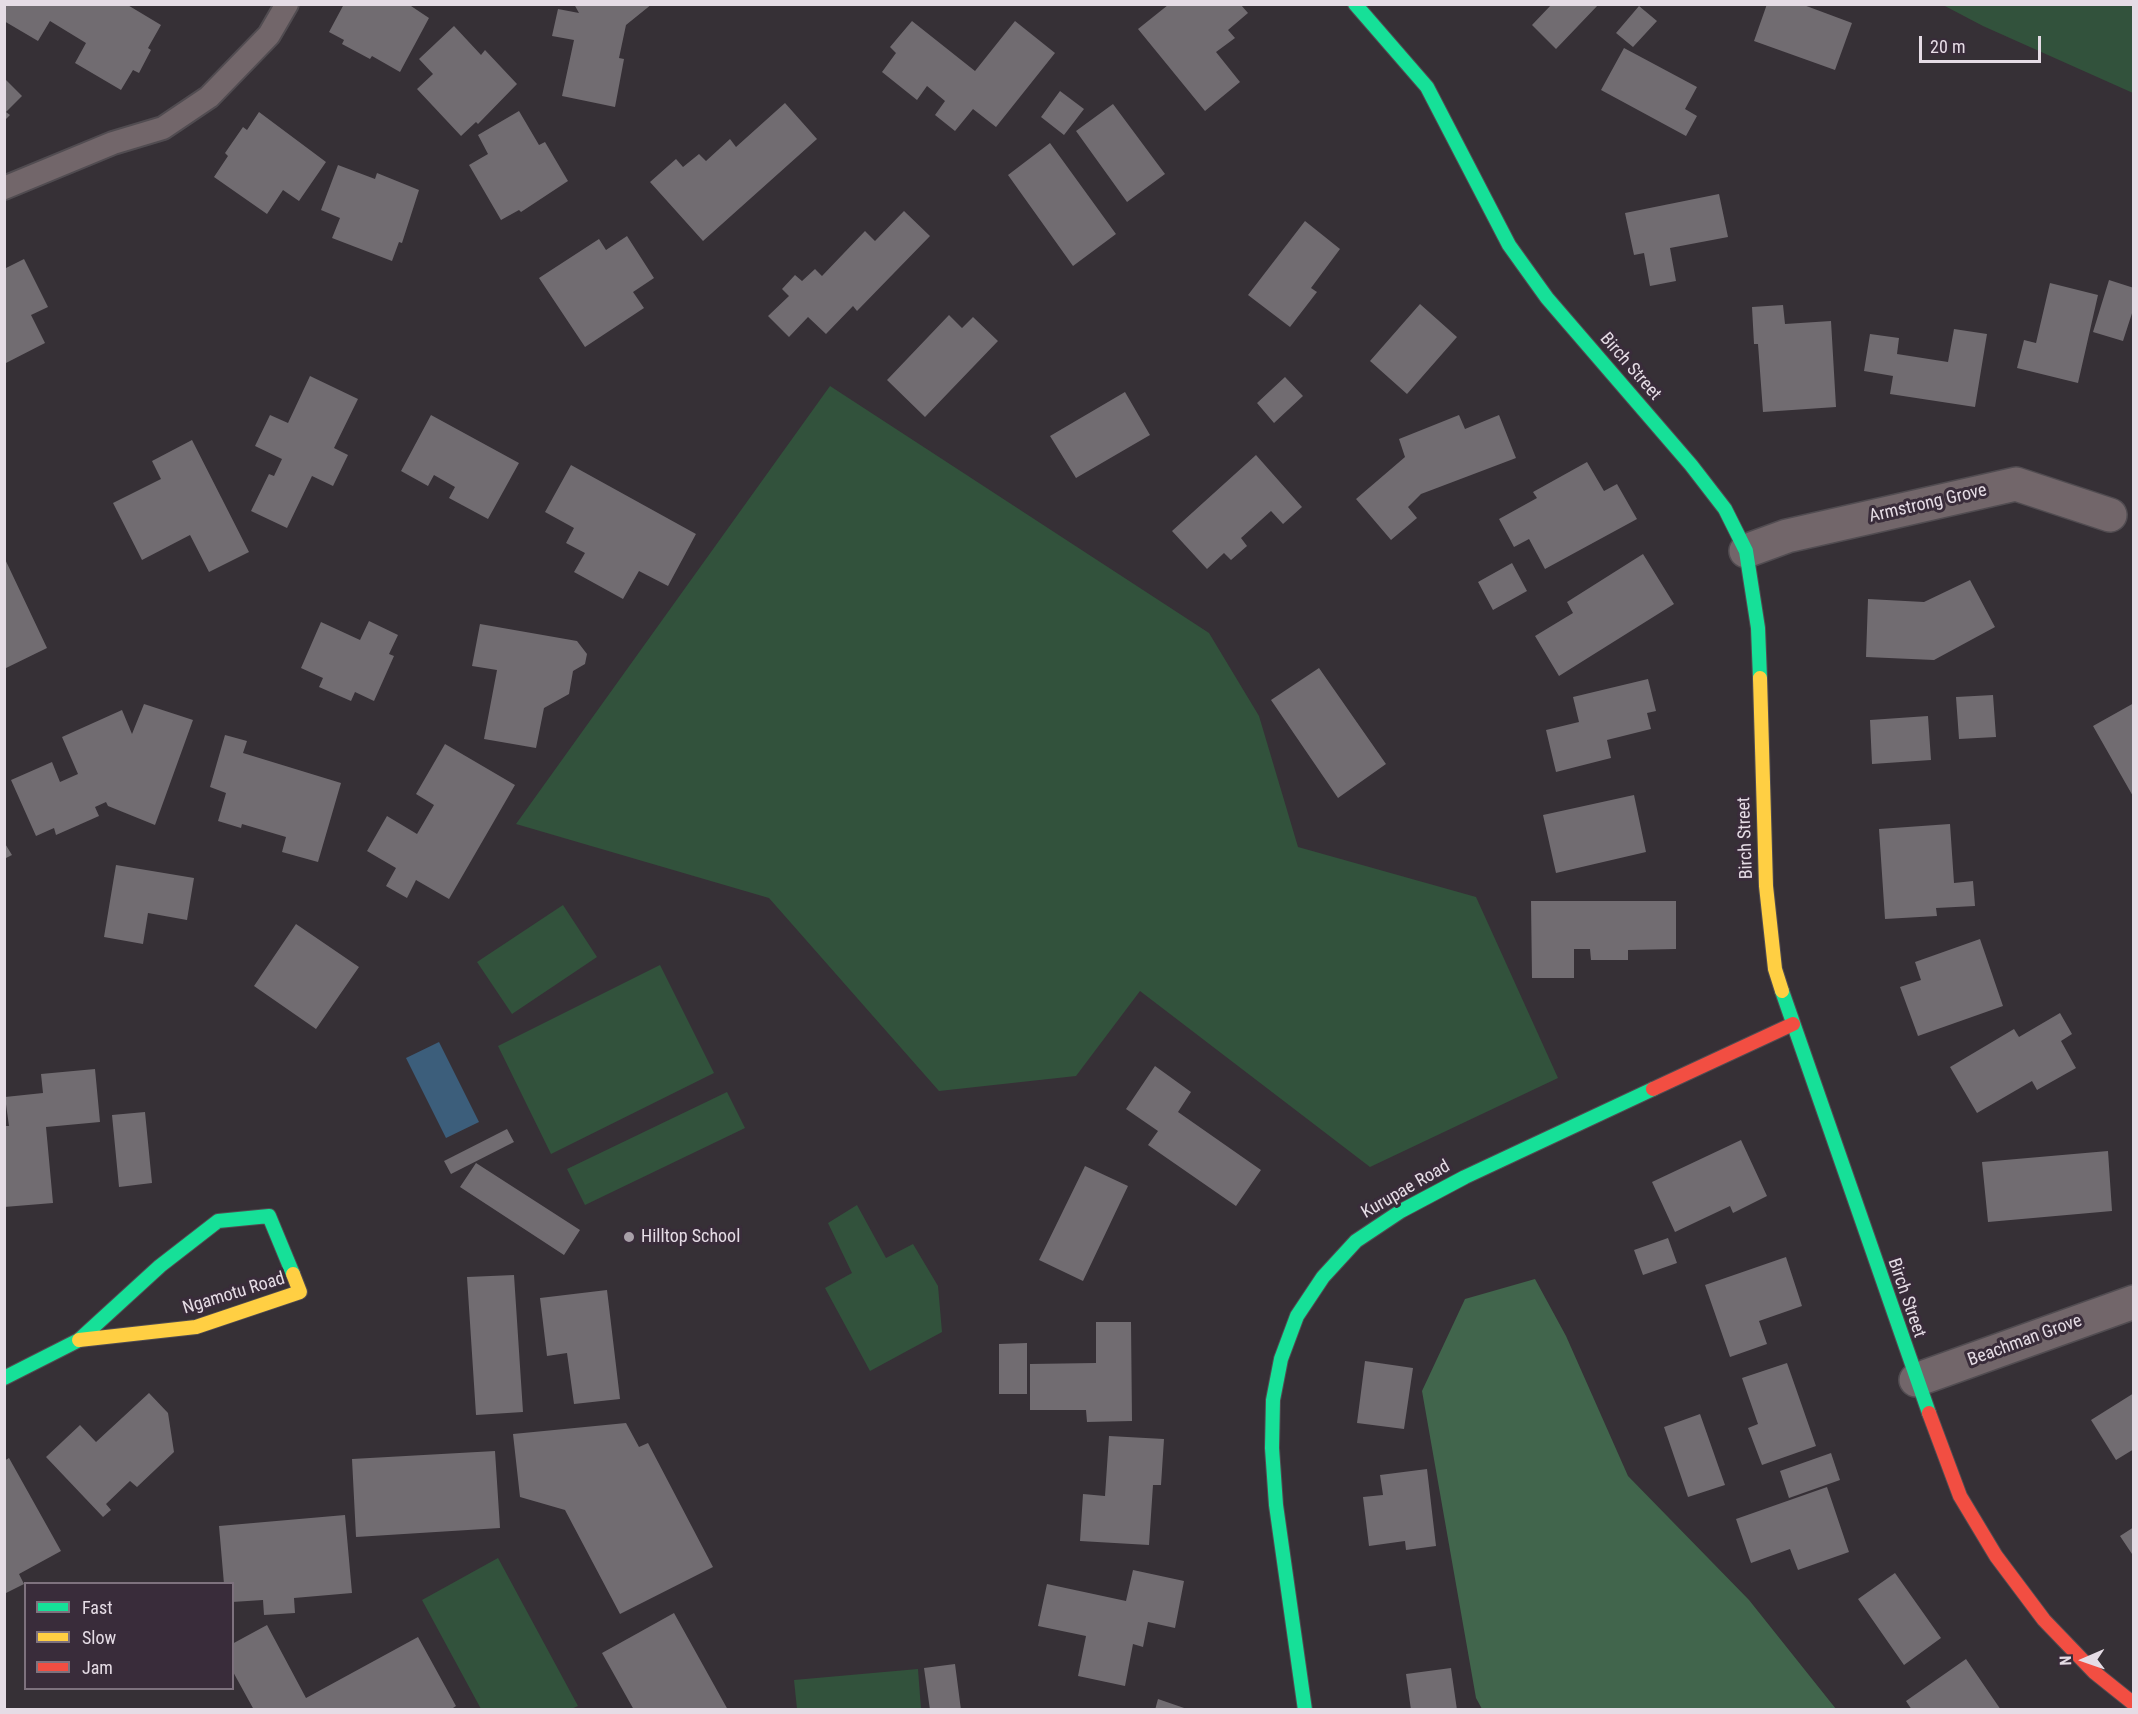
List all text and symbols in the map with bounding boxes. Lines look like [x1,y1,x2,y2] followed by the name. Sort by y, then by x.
[1922,24,2044,62] scale bar
[1930,36,1965,57] text: 20 m
[1595,329,1665,405] street label: Birch Street
[1867,480,1989,528] street label: Armstrong Grove
[1734,796,1758,880] street label: Birch Street
[1358,1156,1454,1224] street label: Kurupae Road
[641,1226,740,1248] place label: Hilltop School
[622,1230,636,1244] marker: Hilltop School
[1882,1255,1930,1341] street label: Birch Street
[180,1268,288,1320] street label: Ngamotu Road
[1965,1310,2085,1372] street label: Beachman Grove
[24,1582,234,1690] legend
[82,1597,113,1618] text: Fast
[82,1627,116,1648] text: Slow
[2054,1630,2114,1690] north arrow
[2056,1655,2075,1666] text: N
[82,1657,113,1678] text: Jam

